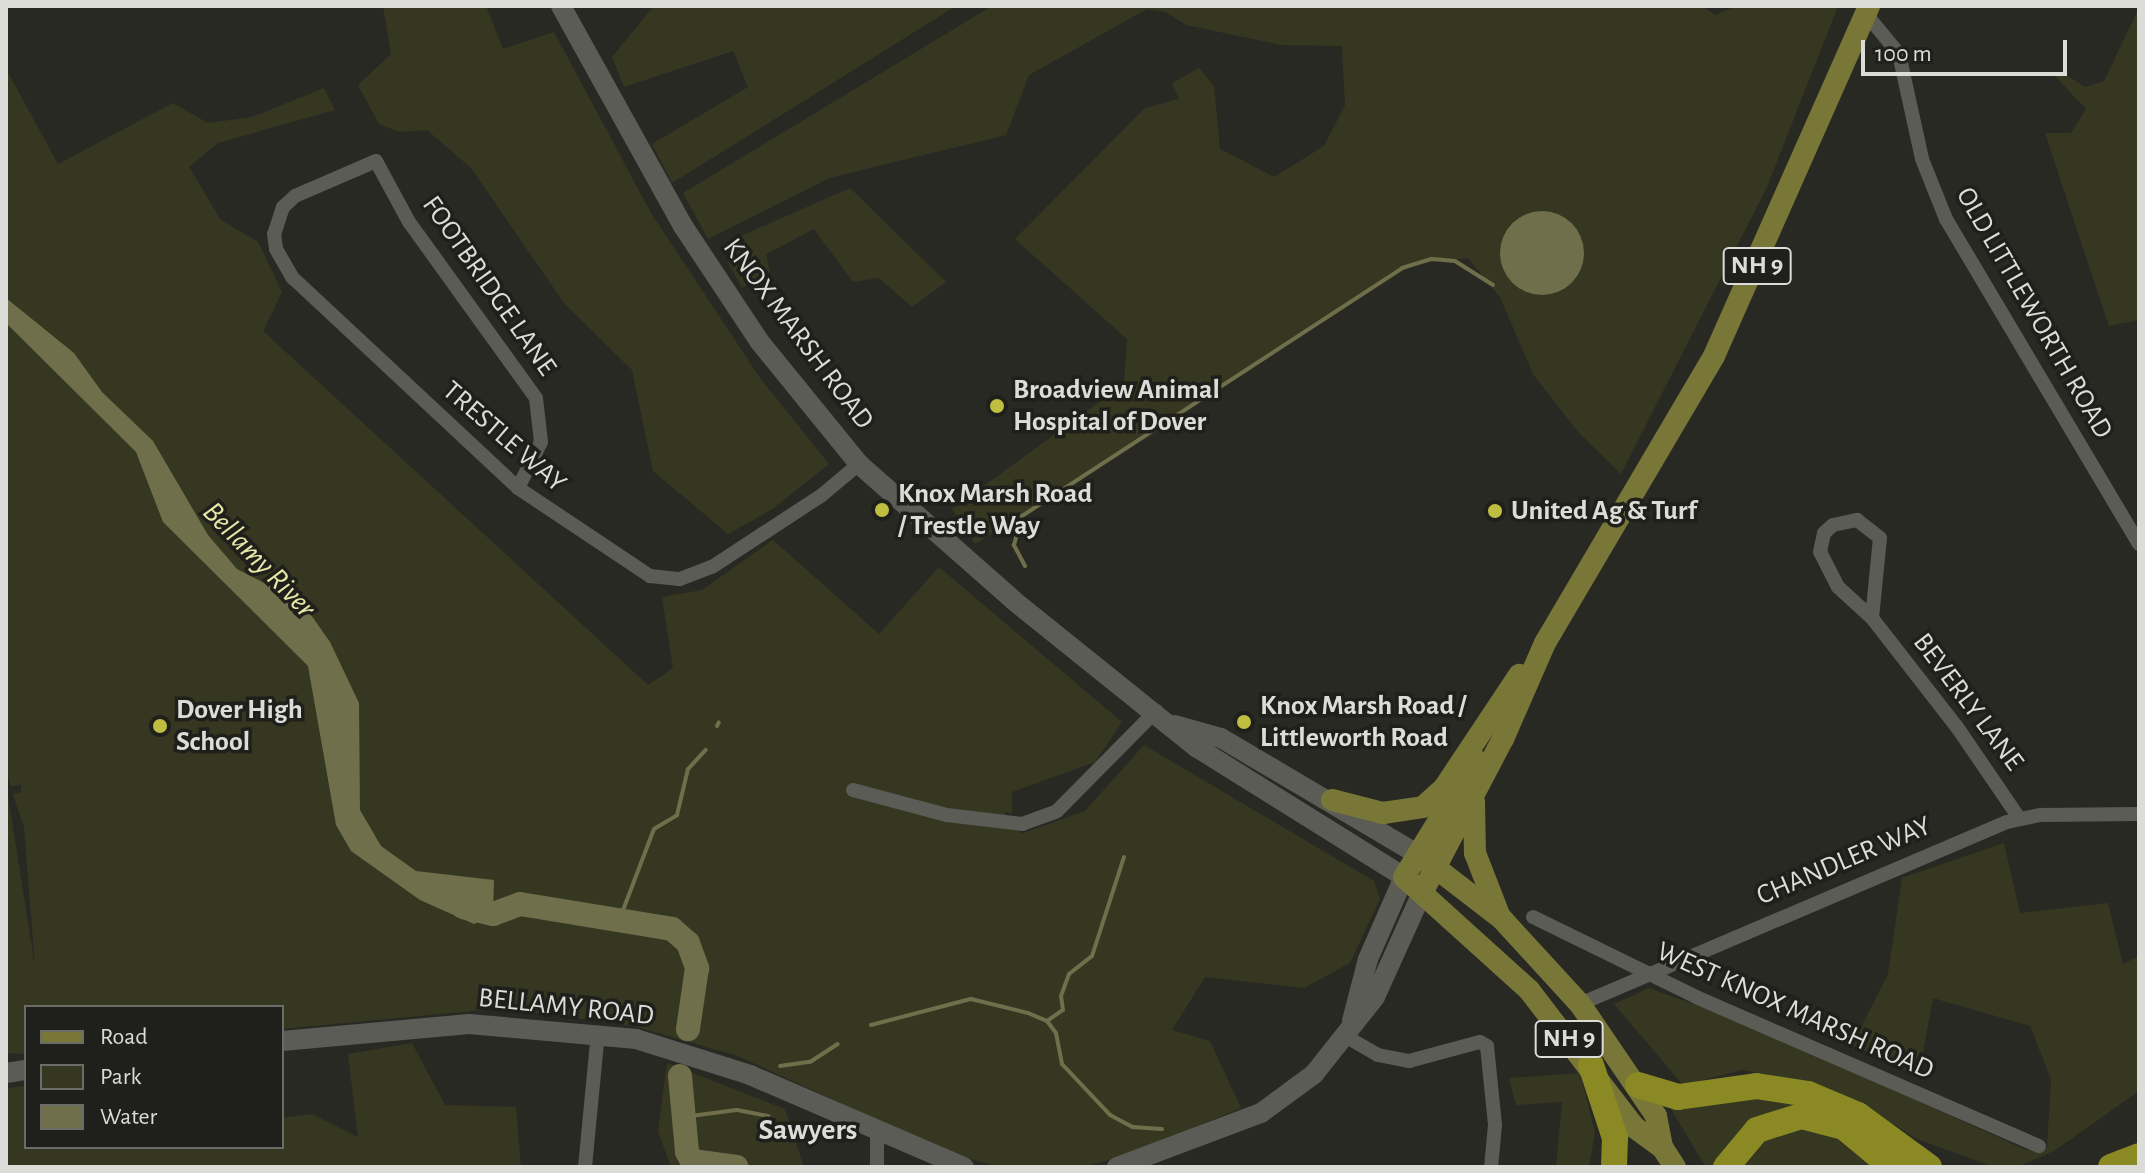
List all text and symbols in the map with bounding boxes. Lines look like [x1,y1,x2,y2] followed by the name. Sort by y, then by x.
[1865,24,2071,74] scale bar
[1875,42,1932,66] text: 100 m
[1948,181,2120,445] street label: OLD LITTLEWORTH ROAD
[414,190,564,382] street label: FOOTBRIDGE LANE
[715,232,881,436] street label: KNOX MARSH ROAD
[1721,244,1793,288] road number: NH 9
[1013,373,1220,439] place label: Broadview Animal Hospital of Dover
[435,374,573,500] street label: TRESTLE WAY
[988,397,1006,415] marker: Broadview Animal Hospital of Dover
[898,477,1092,543] place label: Knox Marsh Road / Trestle Way
[1511,494,1697,528] place label: United Ag & Turf
[195,495,323,625] water label: Bellamy River
[873,501,891,519] marker: Knox Marsh Road / Trestle Way
[1486,502,1504,520] marker: United Ag & Turf
[1905,627,2031,777] street label: BEVERLY LANE
[1260,689,1466,755] place label: Knox Marsh Road / Littleworth Road
[176,693,303,759] place label: Dover High School
[1235,713,1253,731] marker: Knox Marsh Road / Littleworth Road
[151,717,169,735] marker: Dover High School
[1752,809,1936,913] street label: CHANDLER WAY
[1651,935,1939,1087] street label: WEST KNOX MARSH ROAD
[477,981,655,1033] street label: BELLAMY ROAD
[24,1005,284,1149] legend
[1533,1017,1605,1061] road number: NH 9
[100,1025,148,1049] text: Road
[100,1065,141,1089] text: Park
[100,1105,157,1129] text: Water
[759,1112,857,1148] district label: Sawyers

